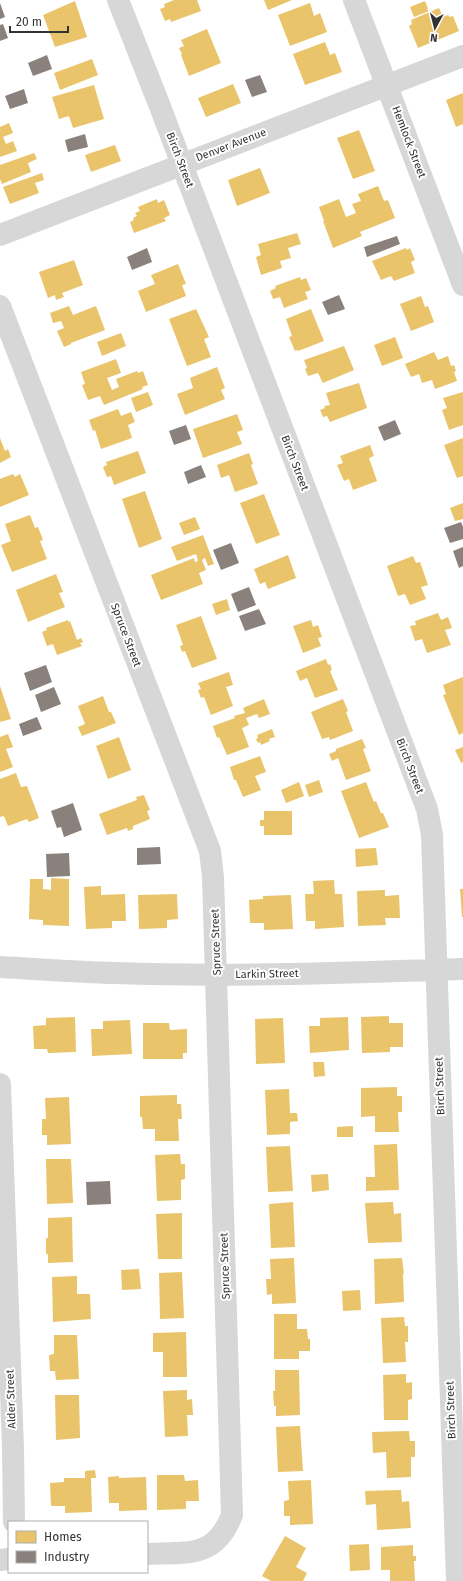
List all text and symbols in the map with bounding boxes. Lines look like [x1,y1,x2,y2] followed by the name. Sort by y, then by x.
[10,8,68,34] scale bar
[415,8,455,48] north arrow
[16,15,42,29] text: 20 m
[429,31,438,44] text: N
[389,104,429,180] street label: Hemlock Street
[194,126,268,164] street label: Denver Avenue
[164,131,197,190] street label: Birch Street
[279,434,312,493] street label: Birch Street
[108,601,144,669] street label: Spruce Street
[394,737,427,796] street label: Birch Street
[208,908,224,976] street label: Spruce Street
[235,967,299,981] street label: Larkin Street
[432,1057,448,1115] street label: Birch Street
[217,1232,233,1300] street label: Spruce Street
[3,1369,19,1429] street label: Alder Street
[443,1381,459,1439] street label: Birch Street
[8,1521,148,1573] legend
[44,1530,82,1544] text: Homes
[44,1550,89,1564] text: Industry

